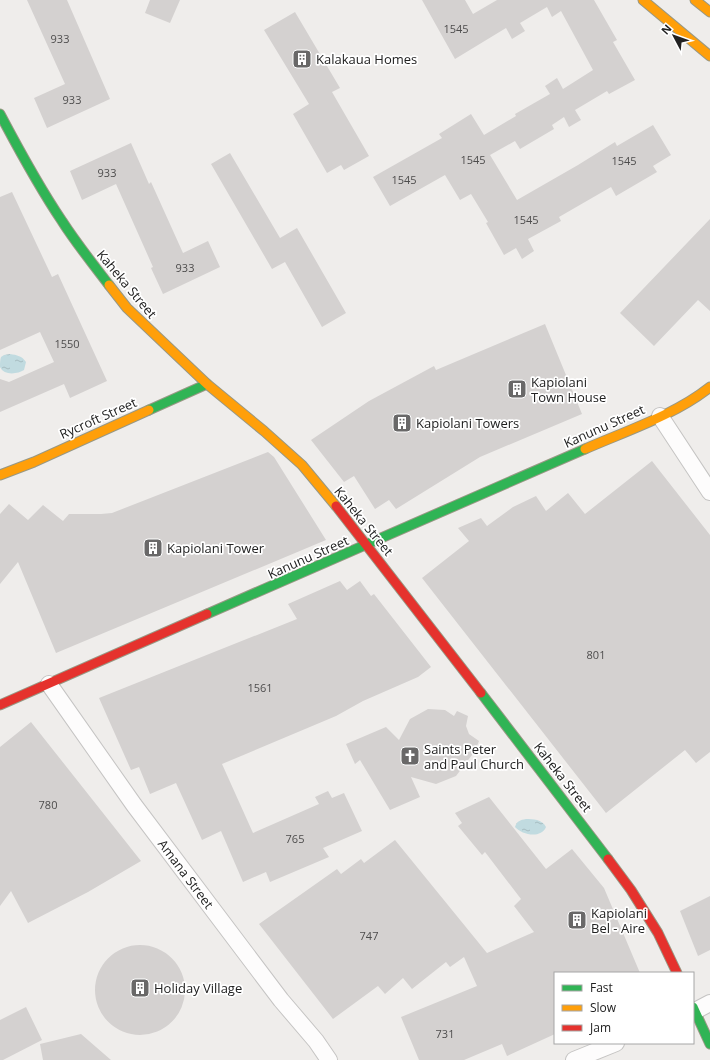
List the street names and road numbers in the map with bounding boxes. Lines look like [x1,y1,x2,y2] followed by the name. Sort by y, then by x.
[93,246,161,322] street label: Kaheka Street
[57,393,140,443] street label: Rycroft Street
[561,400,648,452] street label: Kanunu Street
[331,483,398,560] street label: Kaheka Street
[265,531,352,583] street label: Kanunu Street
[530,738,596,816] street label: Kaheka Street
[154,836,218,913] street label: Amana Street

